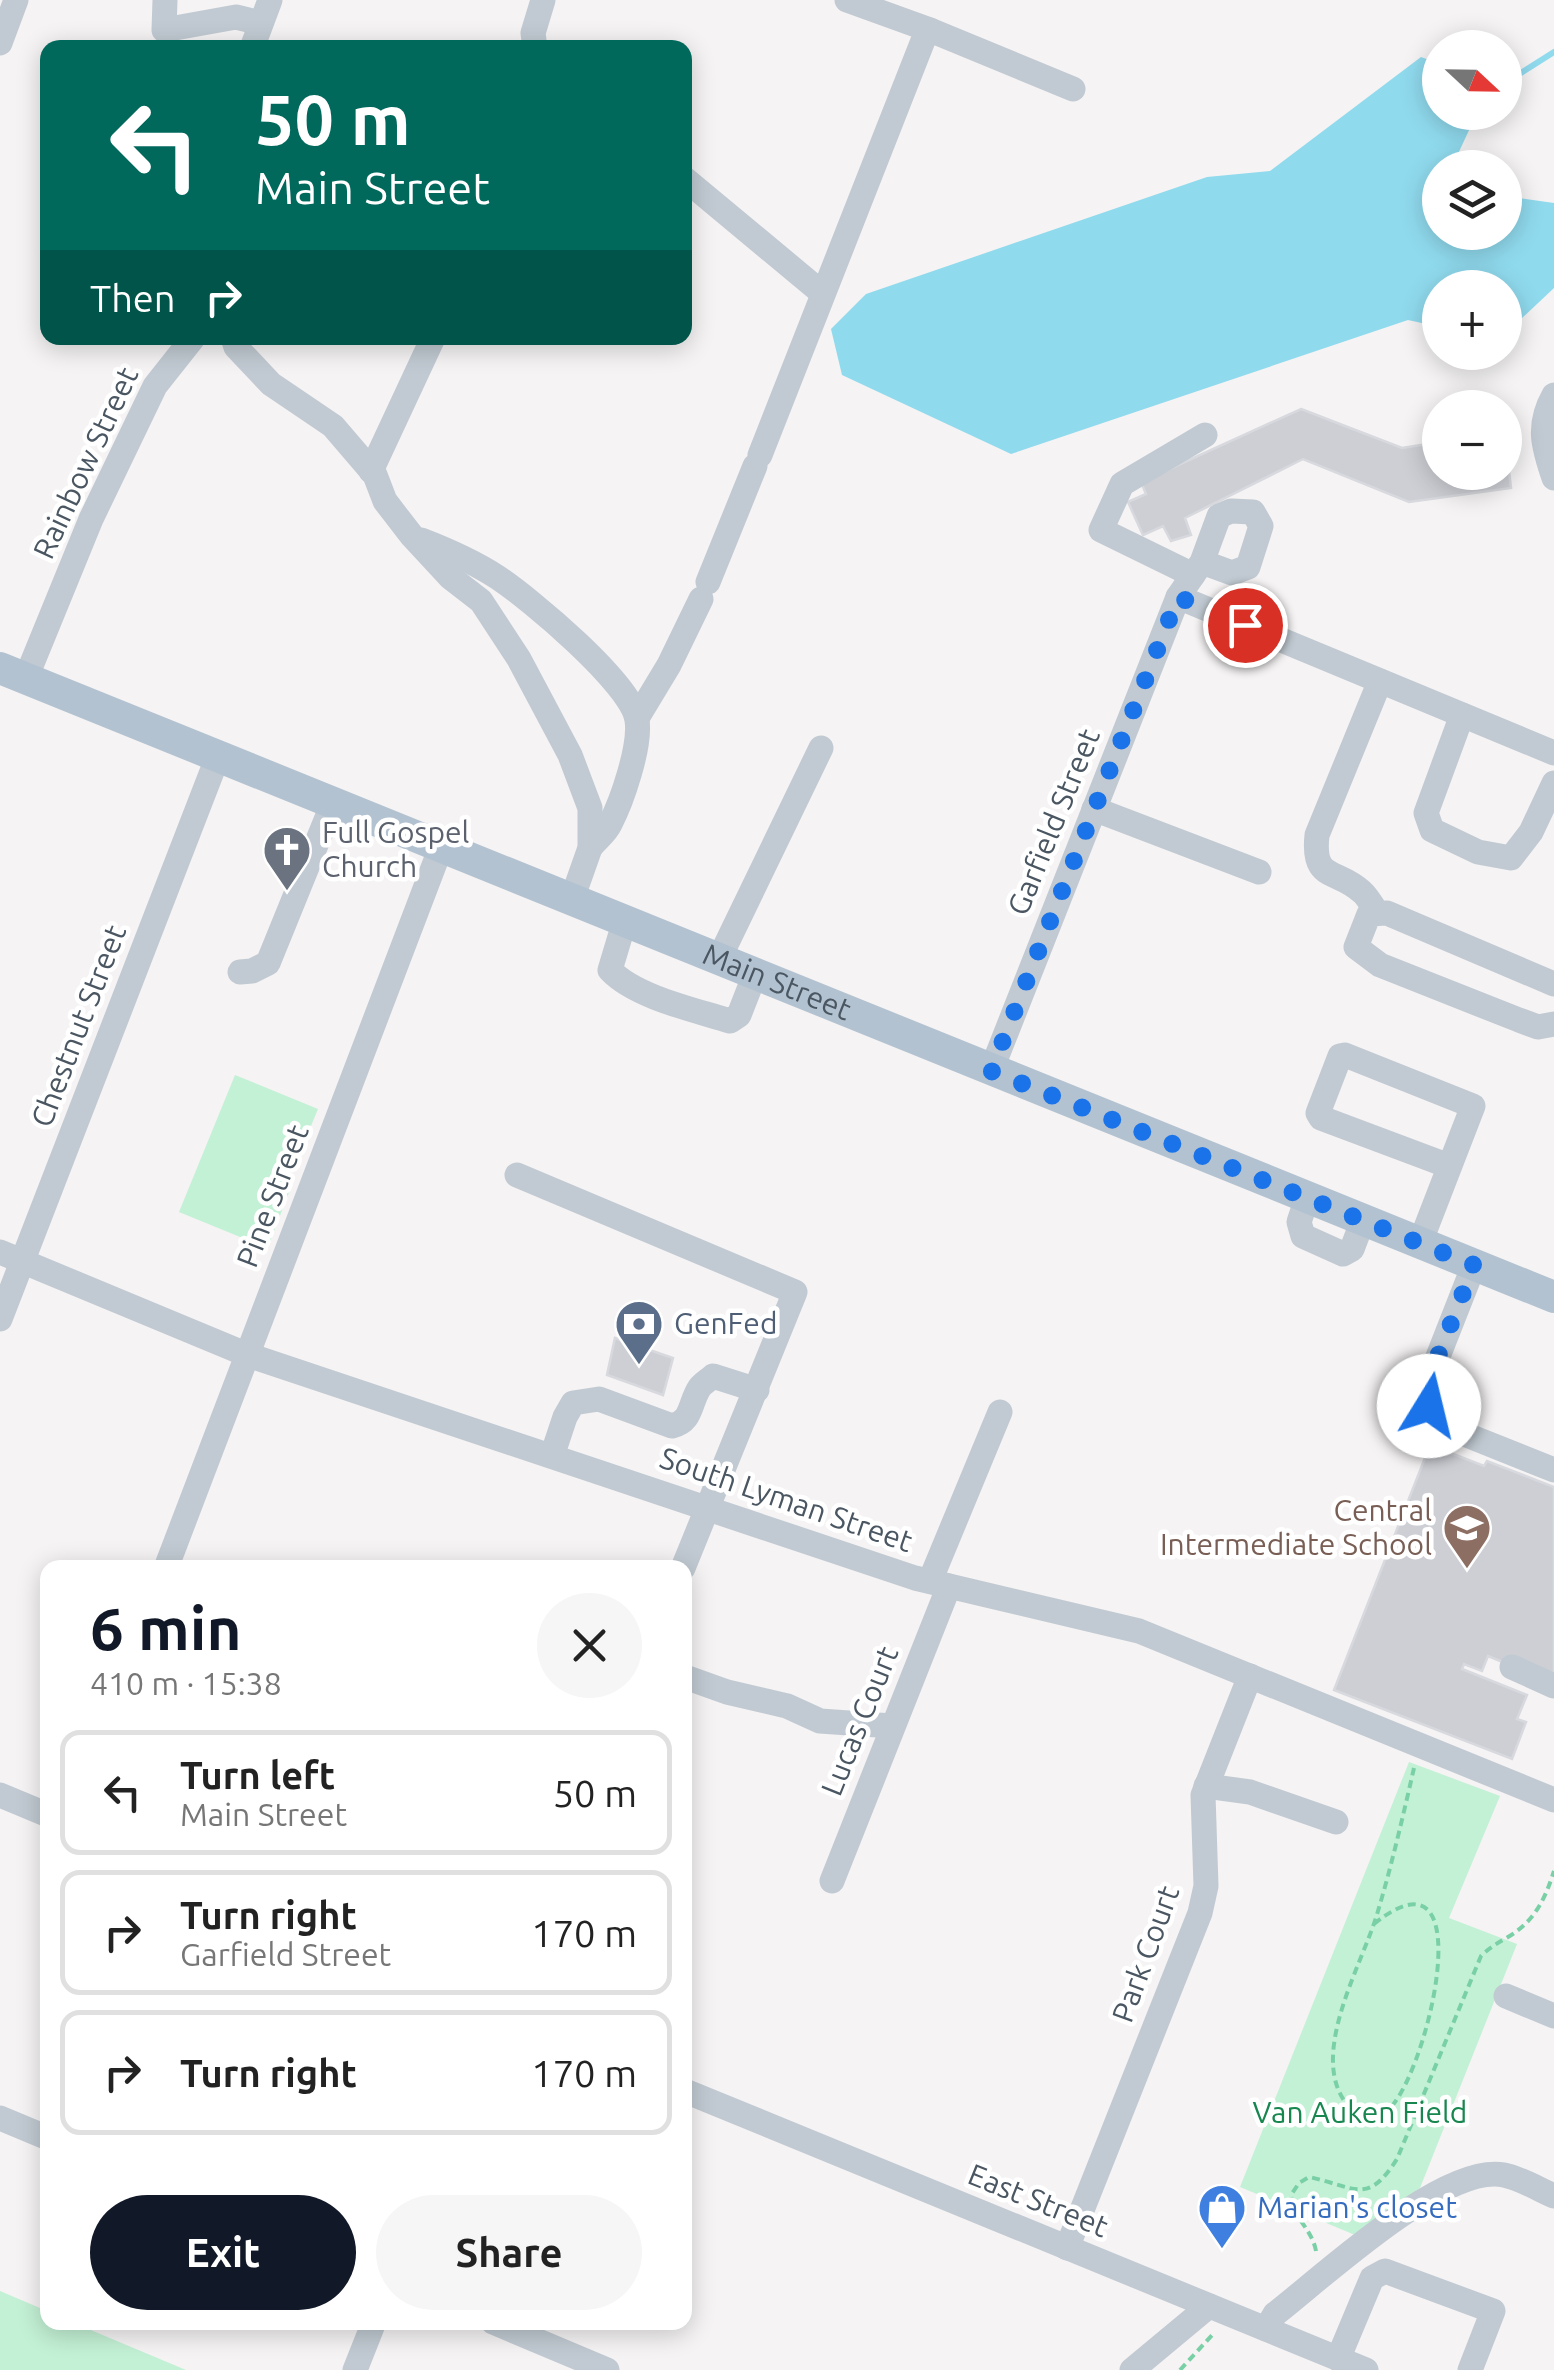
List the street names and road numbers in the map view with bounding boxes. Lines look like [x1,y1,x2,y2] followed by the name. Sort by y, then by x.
[26,361,144,564] street label: Rainbow Street
[1000,723,1106,920] street label: Garfield Street
[24,920,132,1131] street label: Chestnut Street
[698,936,856,1027] street label: Main Street
[229,1120,315,1272] street label: Pine Street
[656,1440,917,1558] street label: South Lyman Street
[814,1641,904,1800] street label: Lucas Court
[1105,1881,1186,2027] street label: Park Court
[964,2157,1113,2244] street label: East Street

